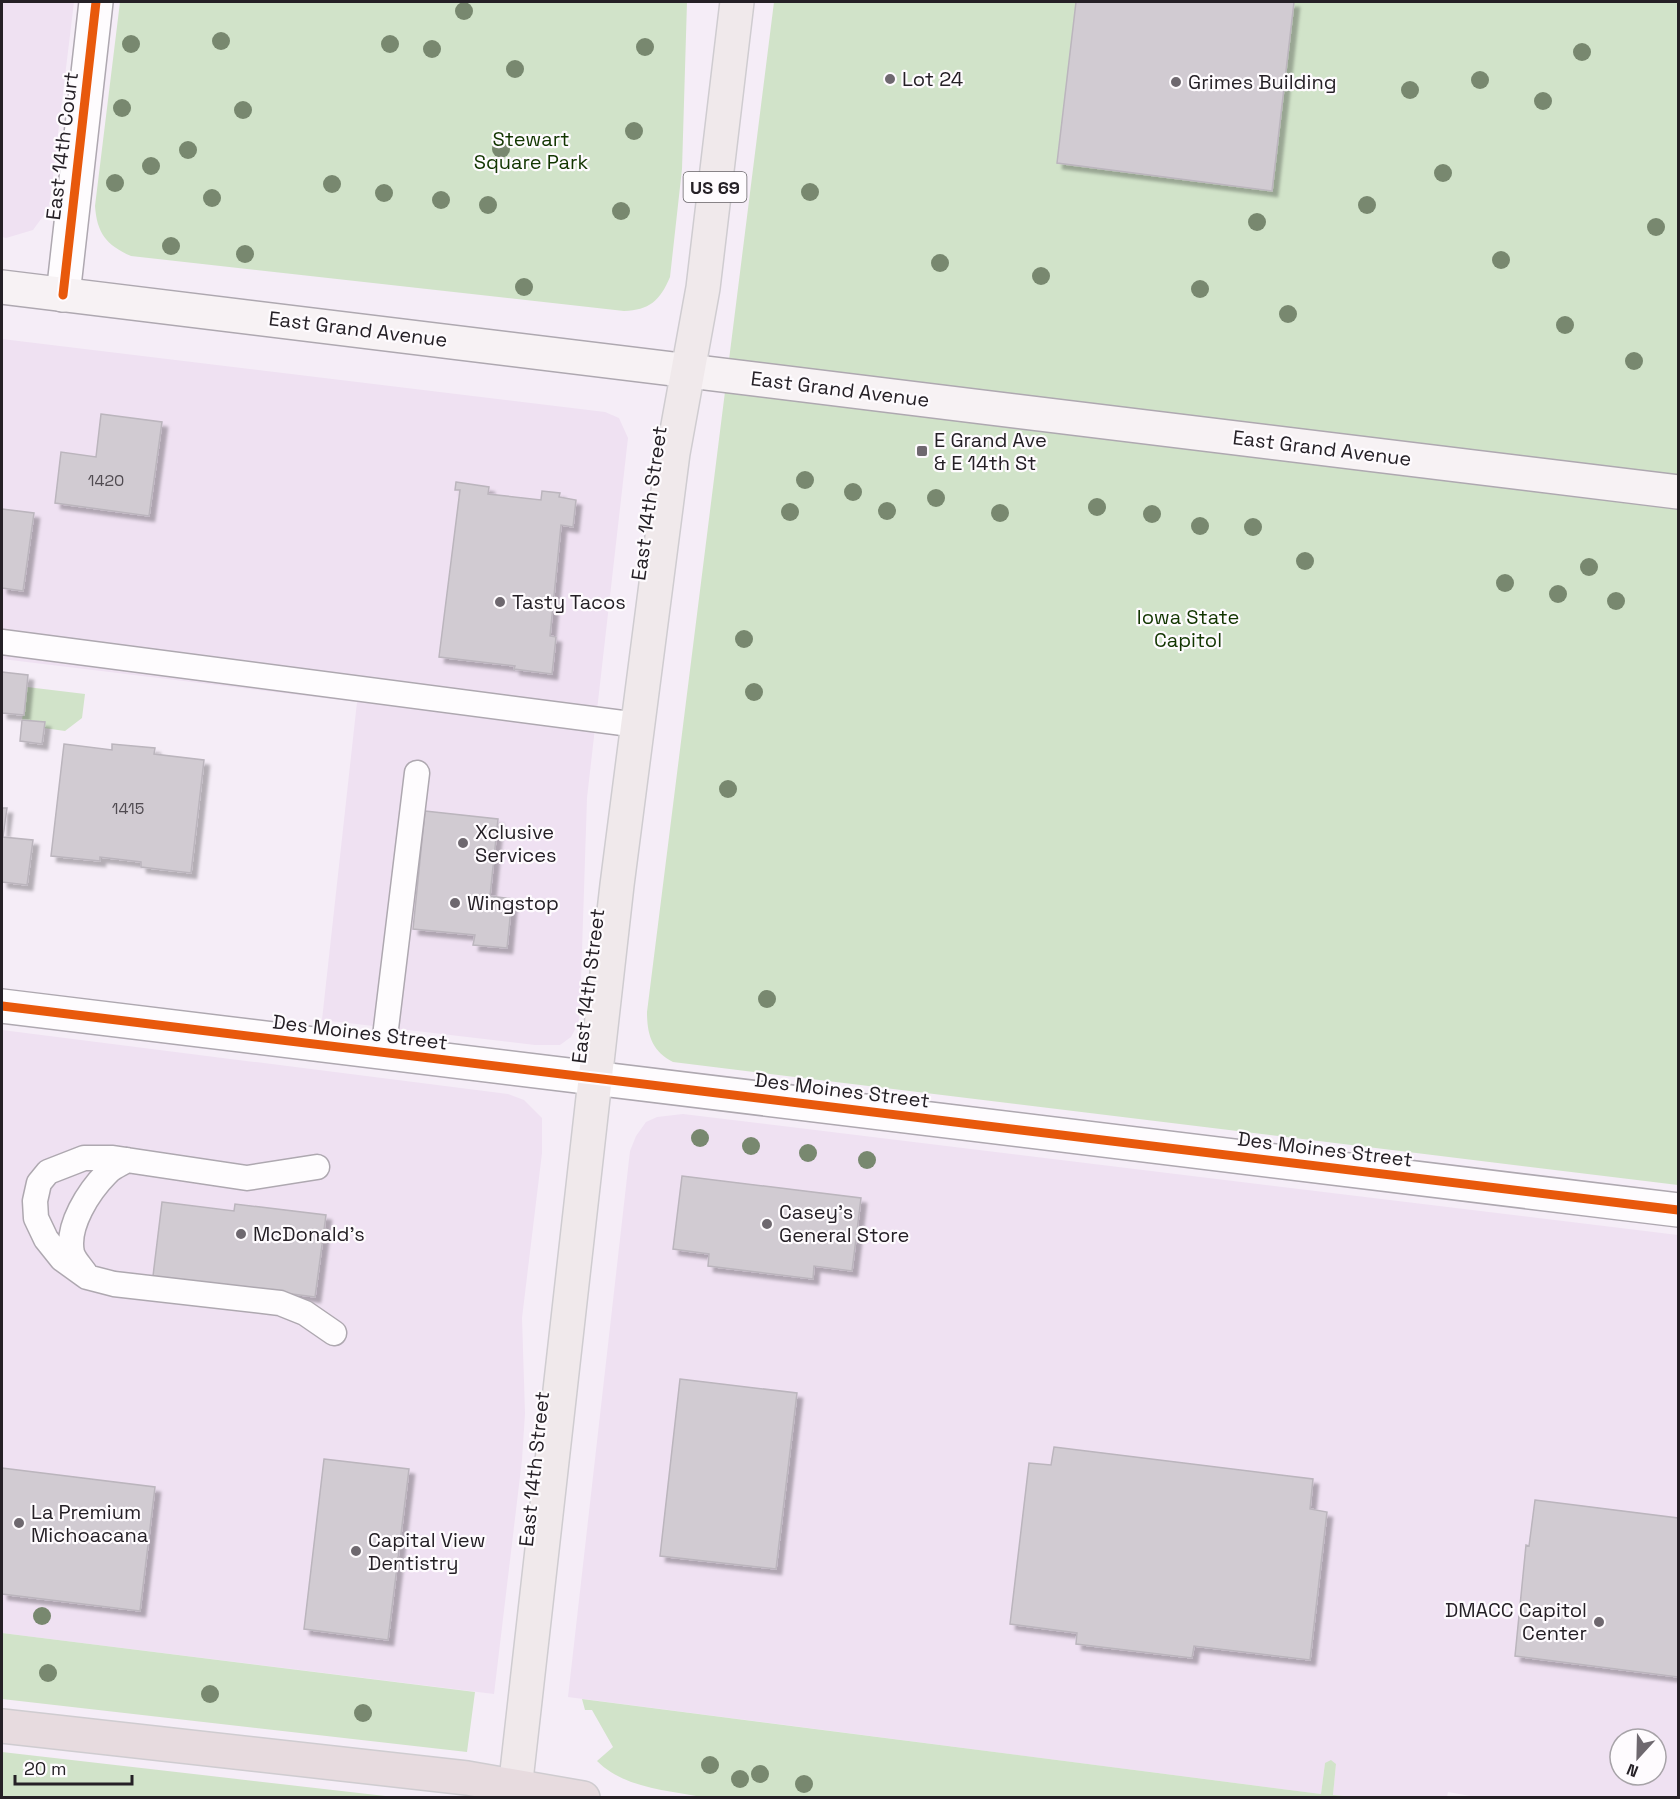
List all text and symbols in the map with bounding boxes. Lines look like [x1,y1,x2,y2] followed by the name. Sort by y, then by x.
[902,66,963,92] place label: Lot 24
[1188,69,1337,95] place label: Grimes Building
[40,70,84,222] street label: East 14th Court
[883,72,897,86] marker: Lot 24
[1169,75,1183,89] marker: Grimes Building
[474,126,589,175] park label: Stewart Square Park
[684,172,746,202] road number: US 69
[267,305,449,353] street label: East Grand Avenue
[749,365,931,413] street label: East Grand Avenue
[625,424,673,582] street label: East 14th Street
[1231,424,1413,472] street label: East Grand Avenue
[934,427,1047,476] place label: E Grand Ave & E 14th St
[915,444,929,458] marker: E Grand Ave & E 14th St
[88,470,124,491] house number: 1420
[512,589,626,615] place label: Tasty Tacos
[493,595,507,609] marker: Tasty Tacos
[1137,604,1239,653] park label: Iowa State Capitol
[112,798,144,819] house number: 1415
[475,819,557,868] place label: Xclusive Services
[456,836,470,850] marker: Xclusive Services
[467,890,559,916] place label: Wingstop
[448,896,462,910] marker: Wingstop
[566,907,610,1065] street label: East 14th Street
[271,1008,449,1056] street label: Des Moines Street
[753,1066,931,1114] street label: Des Moines Street
[1236,1125,1414,1173] street label: Des Moines Street
[779,1199,909,1248] place label: Casey's General Store
[760,1217,774,1231] marker: Casey's General Store
[253,1221,365,1247] place label: McDonald's
[234,1227,248,1241] marker: McDonald's
[513,1390,555,1548] street label: East 14th Street
[31,1499,148,1548] place label: La Premium Michoacana
[12,1516,26,1530] marker: La Premium Michoacana
[368,1527,485,1576] place label: Capital View Dentistry
[349,1544,363,1558] marker: Capital View Dentistry
[1445,1597,1587,1646] place label: DMACC Capitol Center
[1592,1615,1606,1629] marker: DMACC Capitol Center
[1608,1727,1668,1787] north arrow
[15,1748,132,1786] scale bar
[24,1757,67,1780] text: 20 m
[1624,1759,1641,1782] text: N

